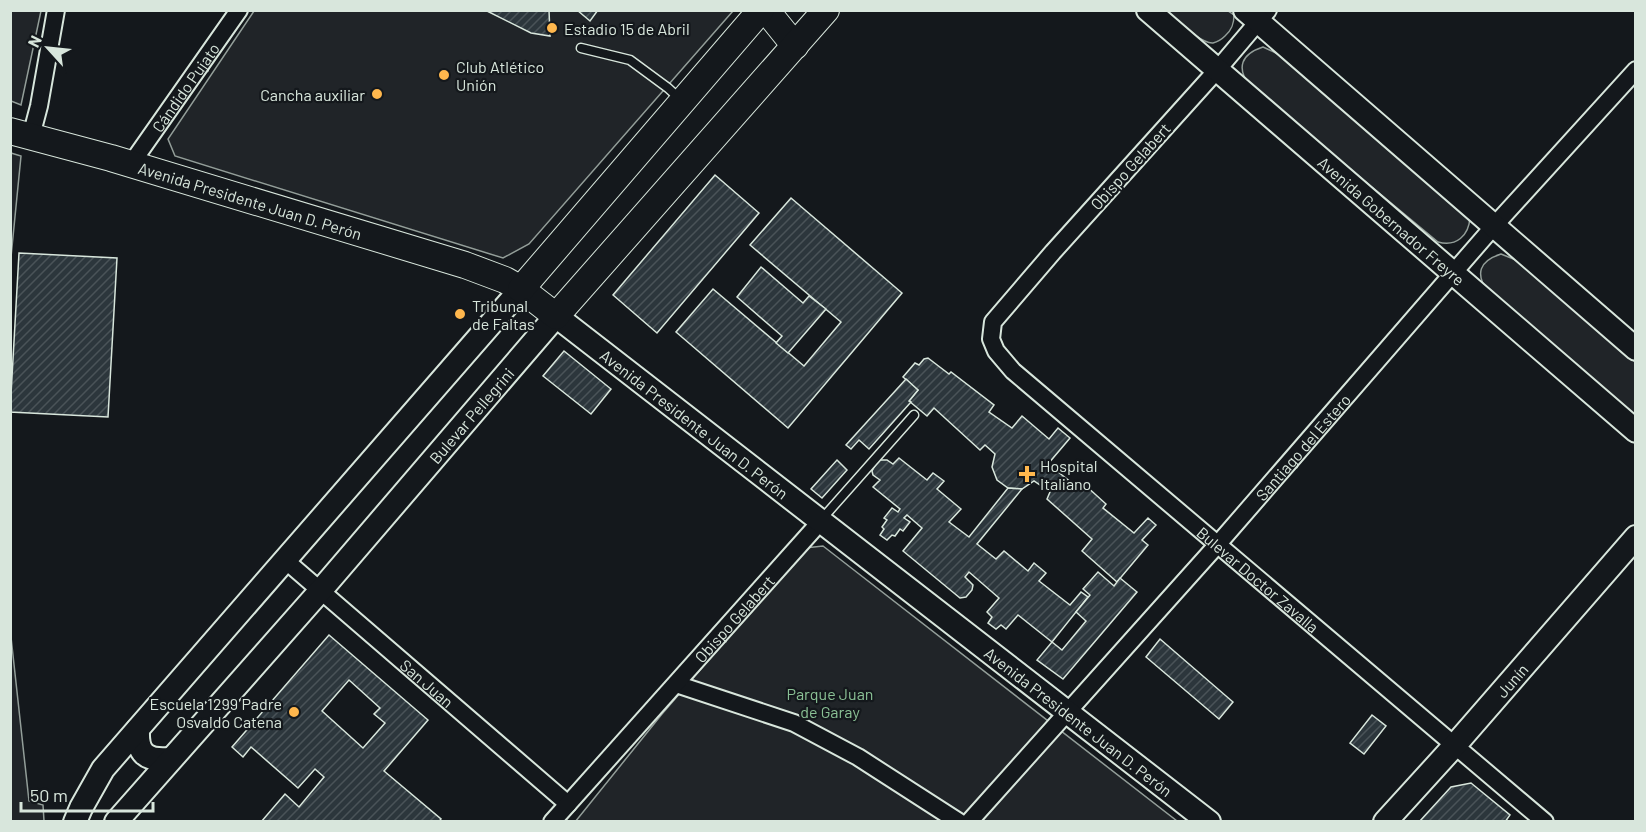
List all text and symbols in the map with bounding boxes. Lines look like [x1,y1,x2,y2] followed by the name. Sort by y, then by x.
[18,18,78,78] north arrow
[564,19,690,38] place label: Estadio 15 de Abril
[545,21,559,35] marker: Estadio 15 de Abril
[23,32,45,50] text: N
[147,39,223,135] street label: Cándido Pujato
[456,57,544,94] place label: Club Atlético Unión
[437,68,451,82] marker: Club Atlético Unión
[260,85,365,104] place label: Cancha auxiliar
[370,87,384,101] marker: Cancha auxiliar
[1086,119,1174,213] street label: Obispo Gelabert
[1315,152,1469,289] street label: Avenida Gobernador Freyre
[136,157,364,243] street label: Avenida Presidente Juan D. Perón
[472,296,535,333] place label: Tribunal de Faltas
[453,307,467,321] marker: Tribunal de Faltas
[597,345,792,502] street label: Avenida Presidente Juan D. Perón
[425,363,517,467] street label: Bulevar Pellegrini
[1251,390,1354,504] street label: Santiago del Estero
[1040,456,1097,493] place label: Hospital Italiano
[1018,465,1036,483] marker: Hospital Italiano
[1194,522,1323,636] street label: Bulevar Doctor Zavalla
[690,571,778,666] street label: Obispo Gelabert
[981,642,1177,800] street label: Avenida Presidente Juan D. Perón
[397,655,458,711] street label: San Juan
[1492,659,1531,701] street label: Junín
[787,684,873,721] park label: Parque Juan de Garay
[149,694,282,731] place label: Escuela 1299 Padre Osvaldo Catena
[287,705,301,719] marker: Escuela 1299 Padre Osvaldo Catena
[21,775,153,813] scale bar
[30,784,68,806] text: 50 m

